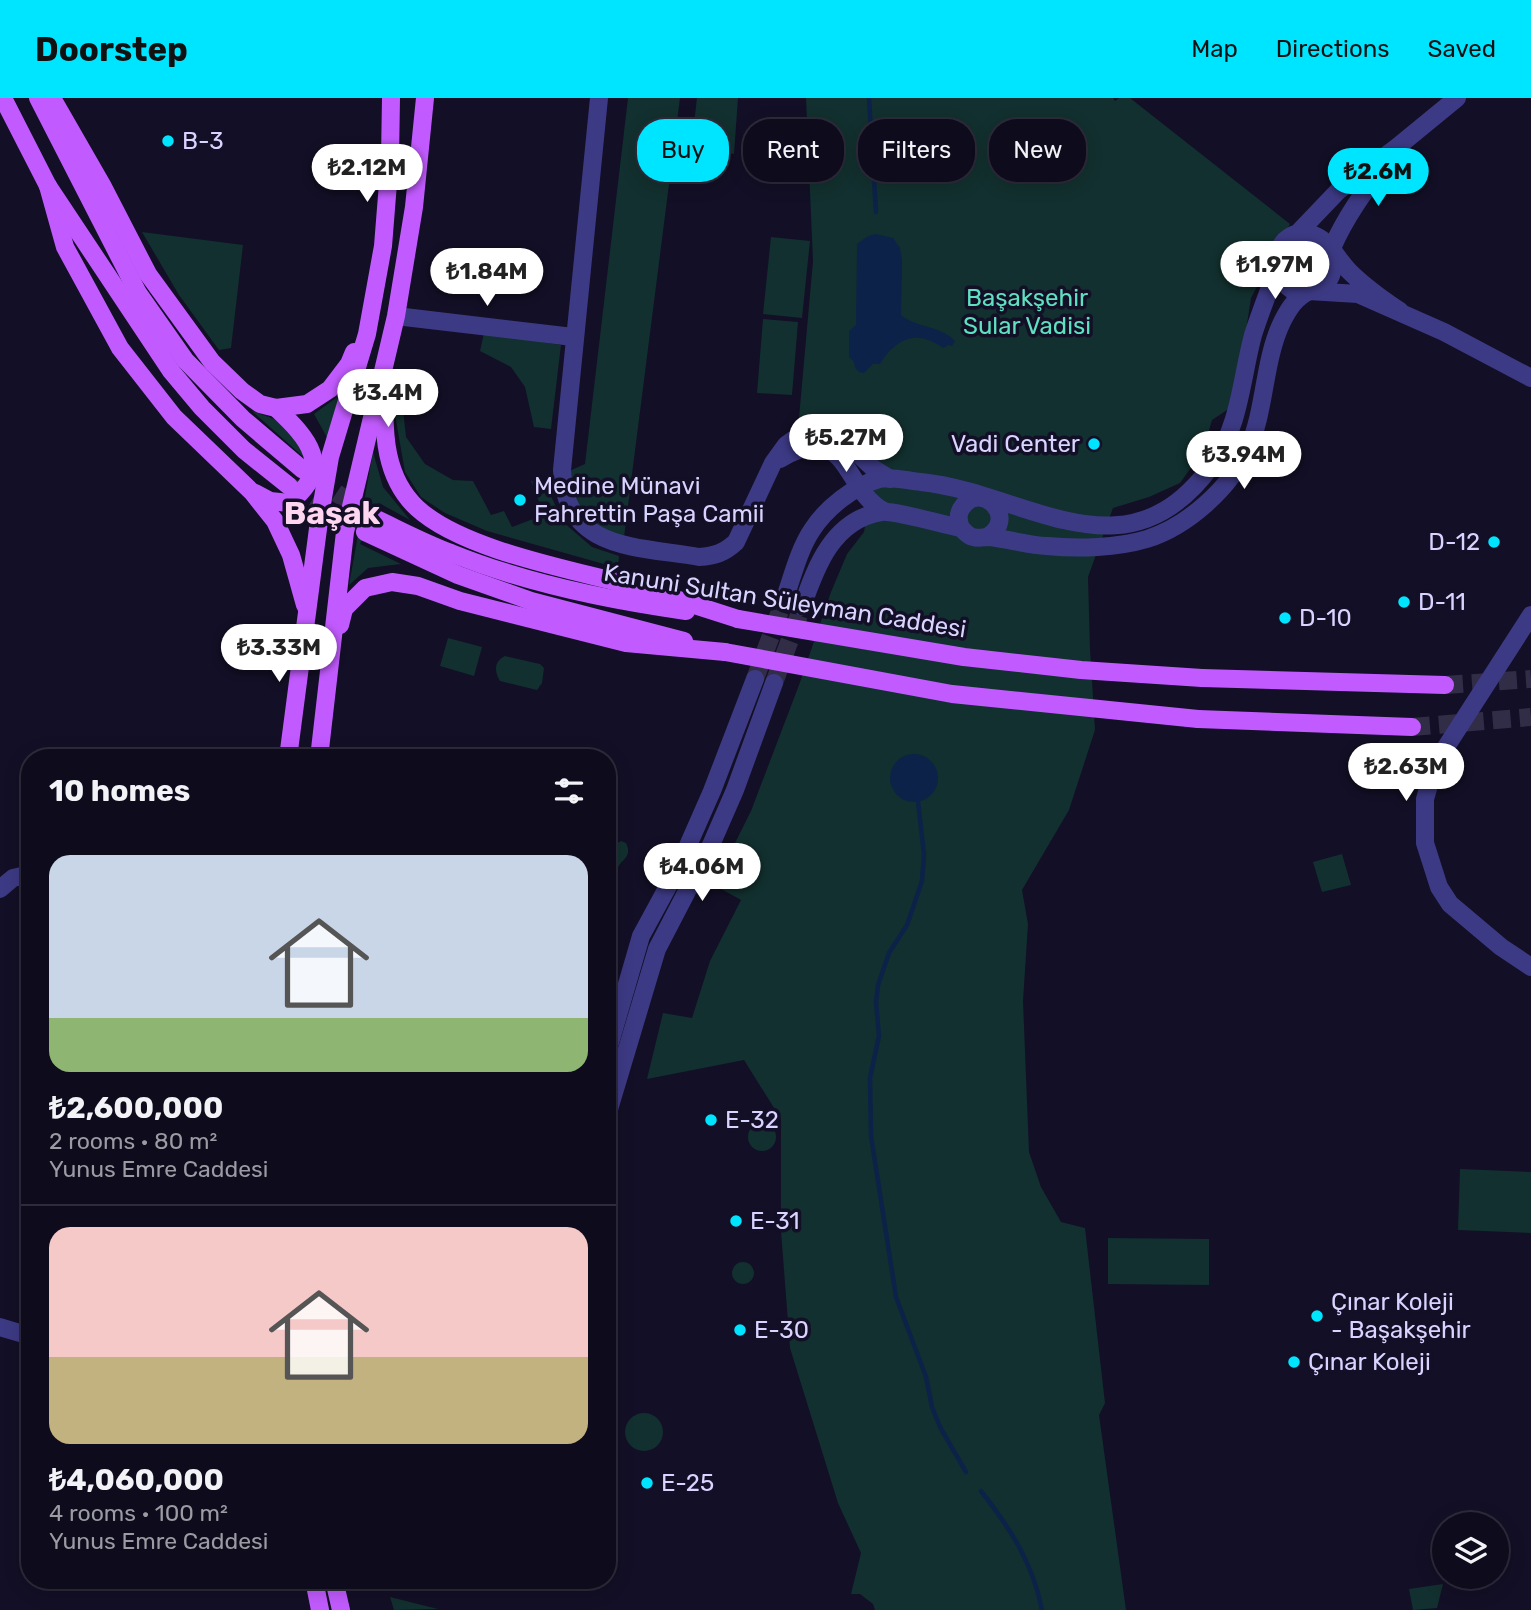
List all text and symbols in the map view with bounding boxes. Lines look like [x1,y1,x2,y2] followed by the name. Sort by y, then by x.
[35,30,188,69] text: Doorstep
[1191,35,1238,63] text: Map
[1276,35,1389,63] text: Directions
[1427,35,1496,63] text: Saved
[637,119,729,182] chip: Buy
[743,119,844,182] chip: Rent
[858,119,975,182] chip: Filters
[989,119,1086,182] chip: New
[182,127,224,155] place label: B-3
[160,133,176,149] marker: B-3
[310,144,424,204] pin: ₺2.12M
[1329,148,1427,208] pin: ₺2.6M
[328,153,406,181] text: ₺2.12M
[1344,157,1412,185] text: ₺2.6M
[1218,242,1332,301] pin: ₺1.97M
[430,248,544,308] pin: ₺1.84M
[1236,250,1314,278] text: ₺1.97M
[446,257,528,285] text: ₺1.84M
[963,284,1091,340] park label: Başakşehir Sular Vadisi
[339,370,437,429] pin: ₺3.4M
[353,378,423,406] text: ₺3.4M
[789,414,903,474] pin: ₺5.27M
[805,423,887,451] text: ₺5.27M
[951,430,1080,458] place label: Vadi Center
[1187,432,1301,491] pin: ₺3.94M
[1086,436,1102,452] marker: Vadi Center
[1202,440,1286,468] text: ₺3.94M
[534,472,764,528] place label: Medine Münavi Fahrettin Paşa Camii
[512,492,528,508] marker: Medine Münavi Fahrettin Paşa Camii
[284,494,381,532] district label: Başak
[1428,528,1480,556] place label: D-12
[1486,534,1502,550] marker: D-12
[602,558,968,644] street label: Kanuni Sultan Süleyman Caddesi
[1418,588,1466,616] place label: D-11
[1396,594,1412,610] marker: D-11
[1299,604,1352,632] place label: D-10
[1277,610,1293,626] marker: D-10
[222,624,336,684] pin: ₺3.33M
[237,633,321,661] text: ₺3.33M
[1349,744,1463,803] pin: ₺2.63M
[1364,752,1448,780] text: ₺2.63M
[550,772,588,810] icon: filters
[49,773,190,809] text: 10 homes
[645,844,759,903] pin: ₺4.06M
[660,852,744,880] text: ₺4.06M
[256,900,382,1026] icon: home
[49,1090,223,1126] text: ₺2,600,000
[725,1106,779,1134] place label: E-32
[703,1112,719,1128] marker: E-32
[49,1127,217,1155] text: 2 rooms · 80 m²
[49,1155,268,1183] text: Yunus Emre Caddesi
[750,1207,800,1235] place label: E-31
[728,1213,744,1229] marker: E-31
[256,1272,382,1398] icon: home
[1331,1288,1471,1344] place label: Çınar Koleji - Başakşehir
[1309,1308,1325,1324] marker: Çınar Koleji - Başakşehir
[754,1316,809,1344] place label: E-30
[732,1322,748,1338] marker: E-30
[1308,1348,1431,1376] place label: Çınar Koleji
[1286,1354,1302,1370] marker: Çınar Koleji
[49,1462,224,1498] text: ₺4,060,000
[661,1469,714,1497] place label: E-25
[639,1475,655,1491] marker: E-25
[49,1499,228,1527] text: 4 rooms · 100 m²
[1432,1512,1509,1589] map controls
[1432,1512,1509,1589] button: layers
[49,1527,268,1555] text: Yunus Emre Caddesi

